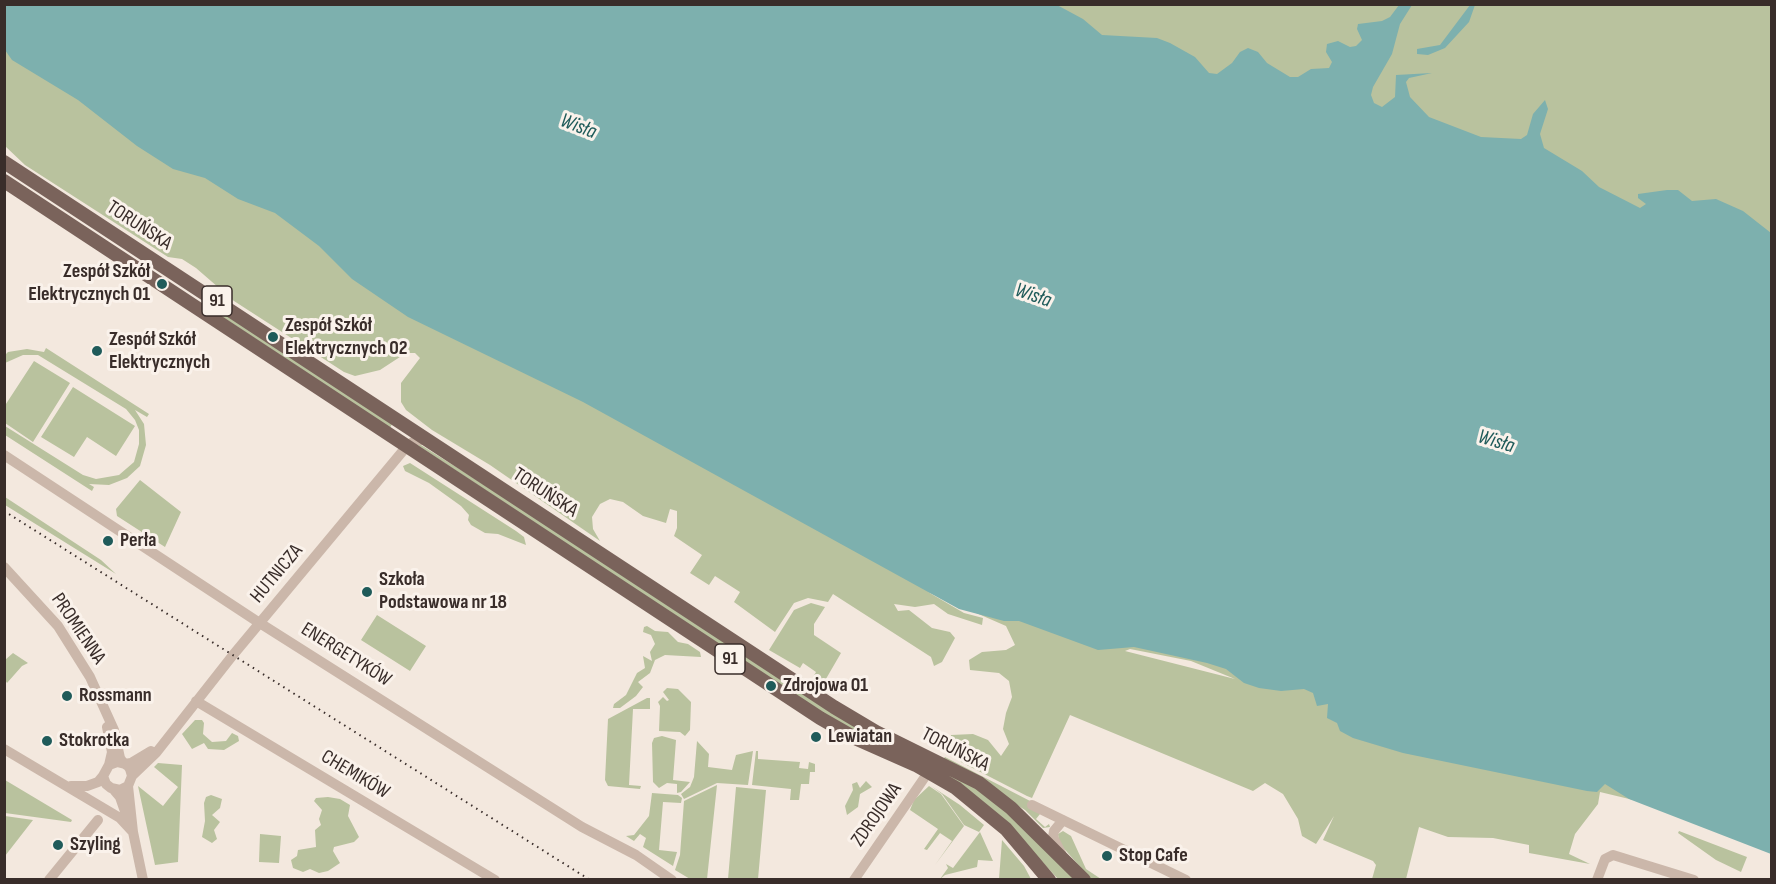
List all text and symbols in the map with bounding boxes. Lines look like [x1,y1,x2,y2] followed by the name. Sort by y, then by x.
[556,109,600,145] water label: Wisła
[102,196,176,256] street label: TORUŃSKA
[28,260,150,307] place label: Zespół Szkół Elektrycznych 01
[155,277,169,291] marker: Zespół Szkół Elektrycznych 01
[1011,278,1055,314] water label: Wisła
[202,286,232,316] road number: 91
[285,314,408,361] place label: Zespół Szkół Elektrycznych 02
[109,328,210,375] place label: Zespół Szkół Elektrycznych
[266,330,280,344] marker: Zespół Szkół Elektrycznych 02
[90,344,104,358] marker: Zespół Szkół Elektrycznych
[1475,425,1517,459] water label: Wisła
[508,463,582,523] street label: TORUŃSKA
[120,529,156,553] place label: Perła
[101,534,115,548] marker: Perła
[246,540,308,608] street label: HUTNICZA
[379,568,507,615] place label: Szkoła Podstawowa nr 18
[360,585,374,599] marker: Szkoła Podstawowa nr 18
[46,589,110,669] street label: PROMIENNA
[296,618,396,692] street label: ENERGETYKÓW
[715,644,745,674] road number: 91
[783,674,868,698] place label: Zdrojowa 01
[764,679,778,693] marker: Zdrojowa 01
[79,684,152,708] place label: Rossmann
[60,689,74,703] marker: Rossmann
[917,723,993,777] street label: TORUŃSKA
[828,725,892,749] place label: Lewiatan
[59,729,130,753] place label: Stokrotka
[809,730,823,744] marker: Lewiatan
[40,734,54,748] marker: Stokrotka
[316,745,394,805] street label: CHEMIKÓW
[847,779,907,851] street label: ZDROJOWA
[70,833,121,857] place label: Szyling
[51,838,65,852] marker: Szyling
[1119,844,1188,868] place label: Stop Cafe
[1100,849,1114,863] marker: Stop Cafe

